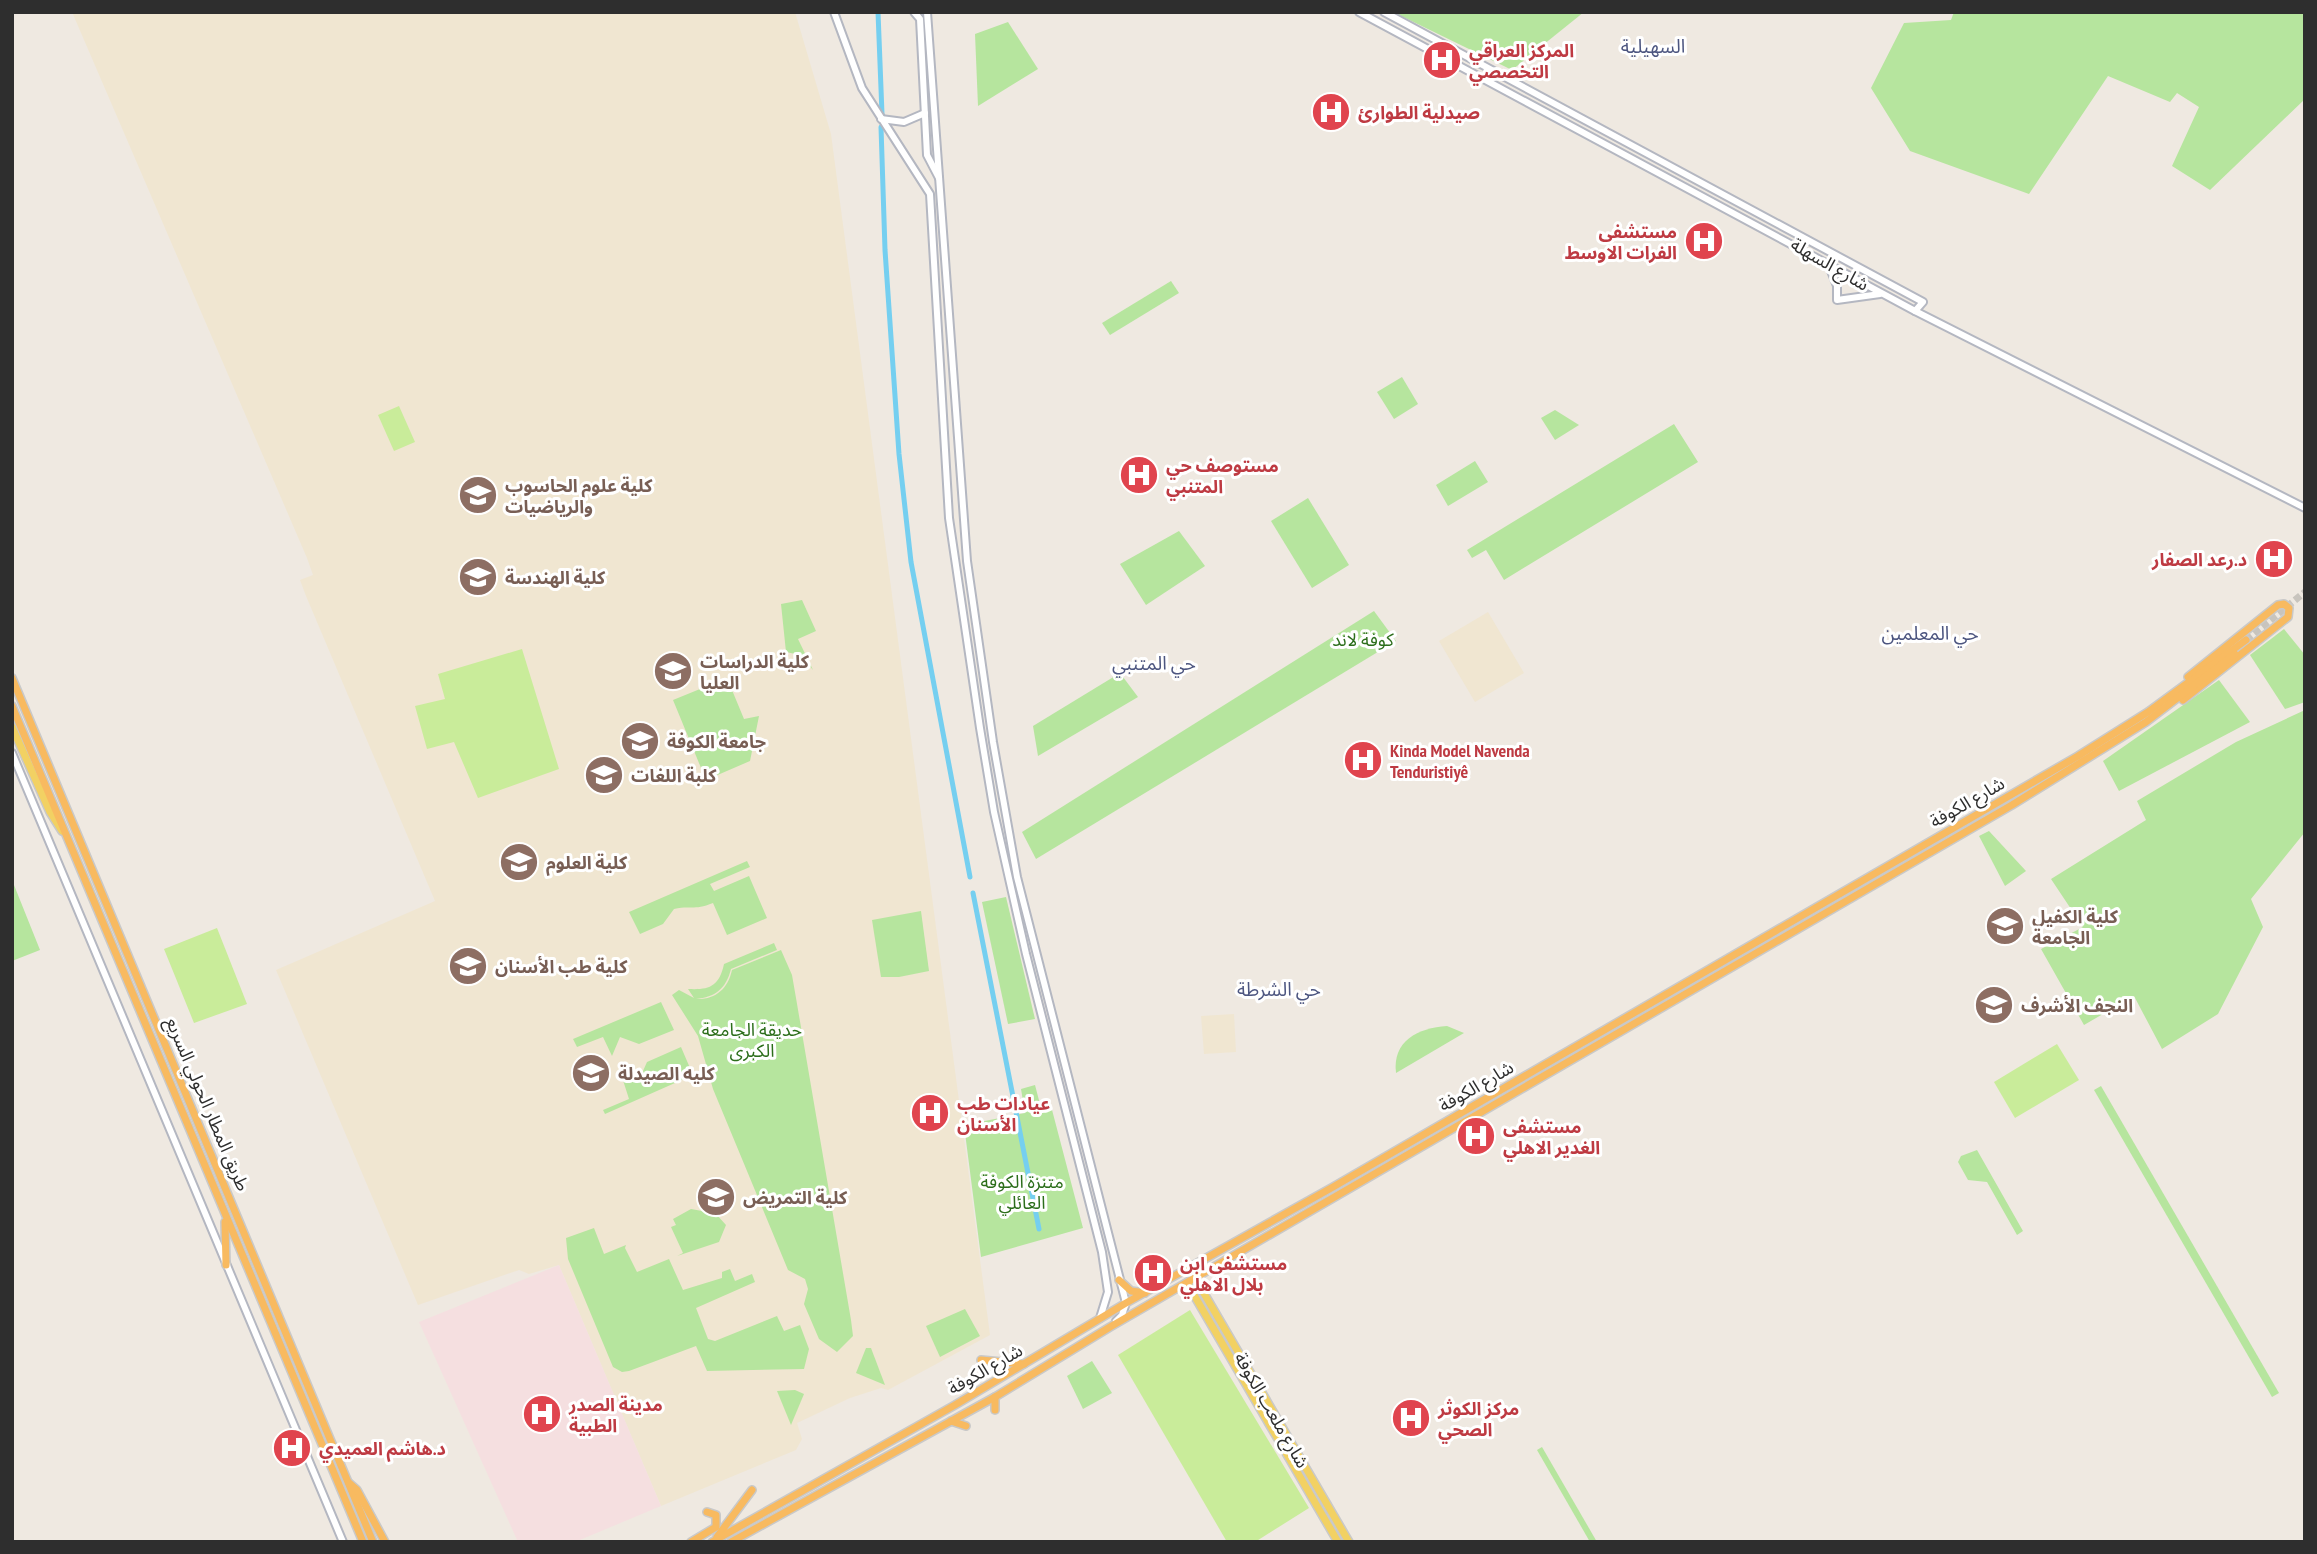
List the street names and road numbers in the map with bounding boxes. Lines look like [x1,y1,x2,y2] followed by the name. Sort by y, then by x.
[1785,232,1873,298] street label: شارع السهلة
[1926,771,2010,835] street label: شارع الكوفة
[158,1014,255,1196] street label: طريق المطار الحولي السريع
[1435,1055,1519,1119] street label: شارع الكوفة
[944,1338,1028,1402] street label: شارع الكوفة
[1227,1348,1314,1474] street label: شارع ملعب الكوفة

